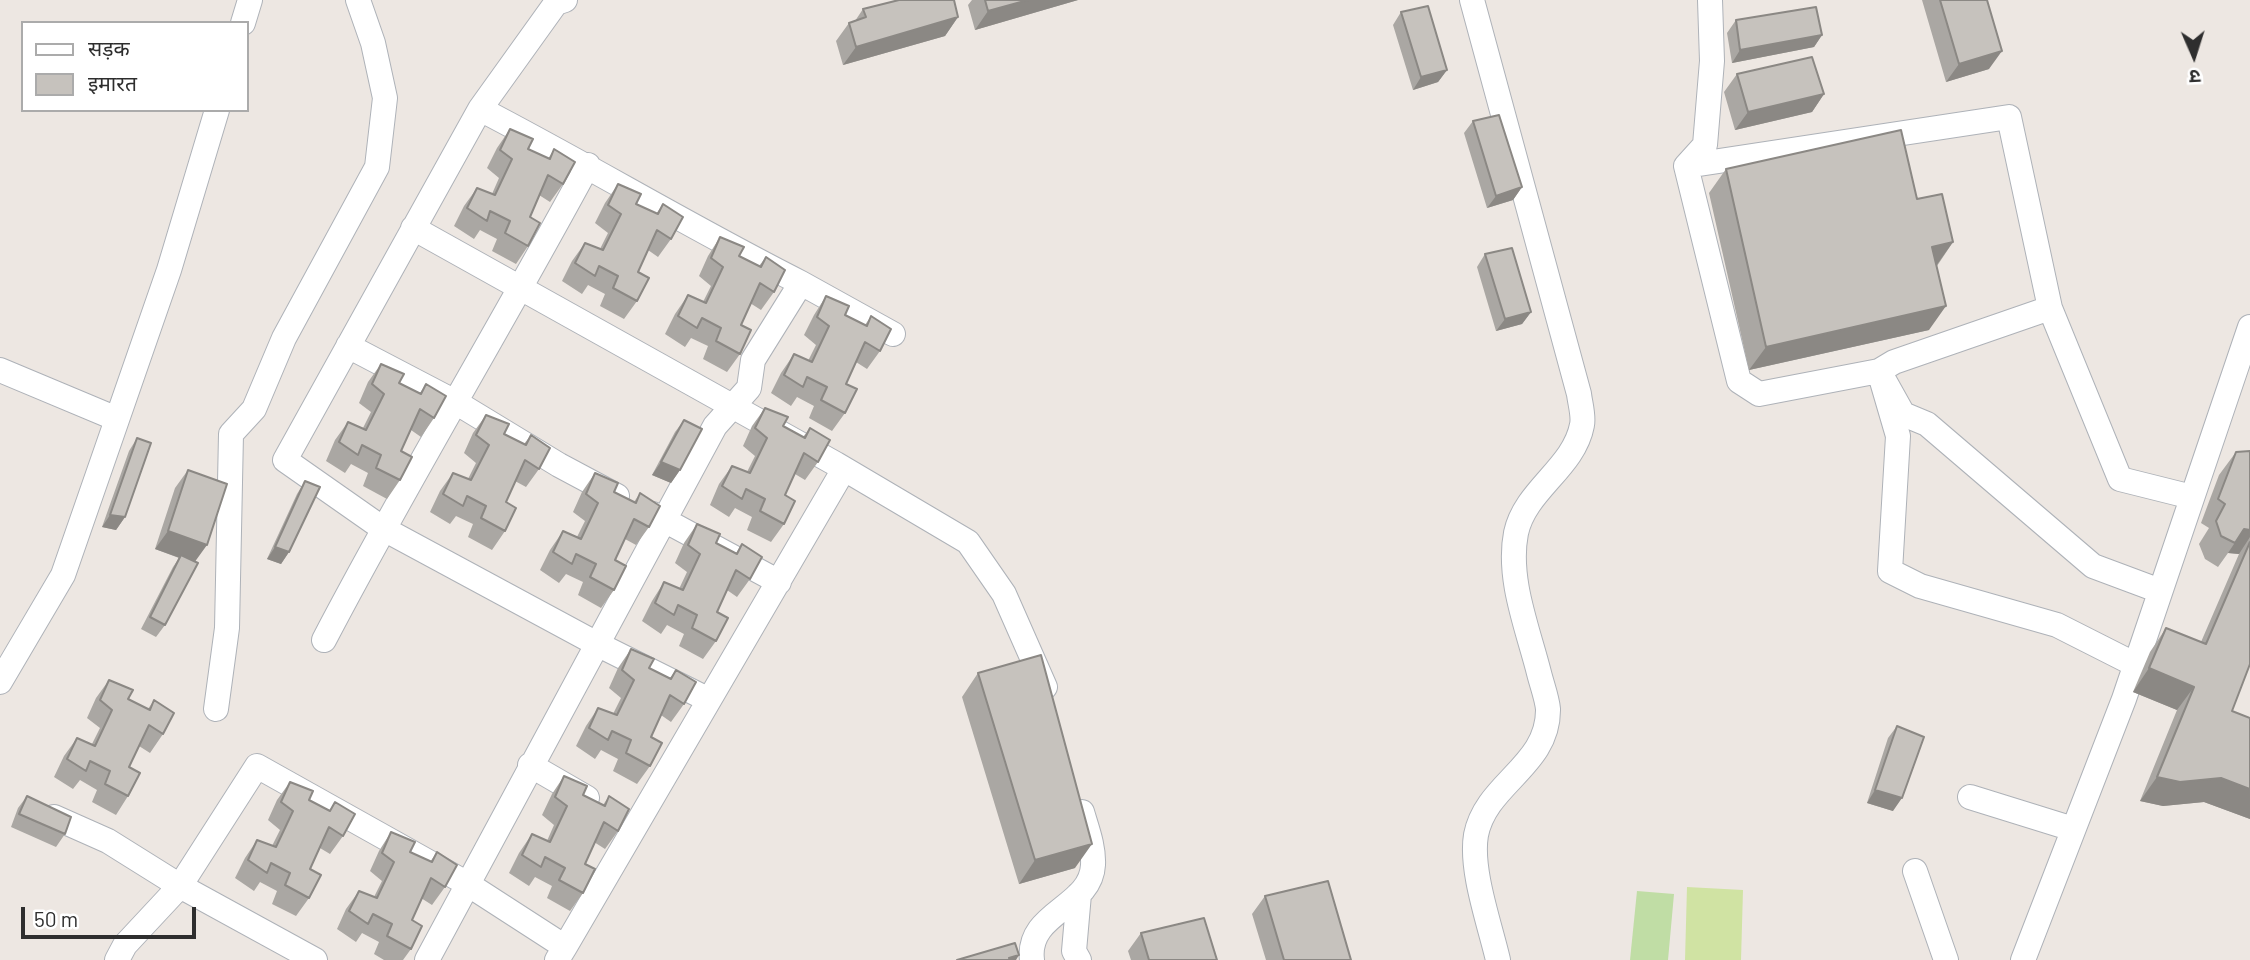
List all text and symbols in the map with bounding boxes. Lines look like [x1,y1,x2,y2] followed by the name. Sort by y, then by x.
[21,21,248,112] legend
[2159,21,2229,91] north arrow
[88,35,130,60] text: सड़क
[2189,66,2201,89] text: उ
[88,70,137,95] text: इमारत
[24,894,200,938] scale bar
[34,906,78,931] text: 50 m

